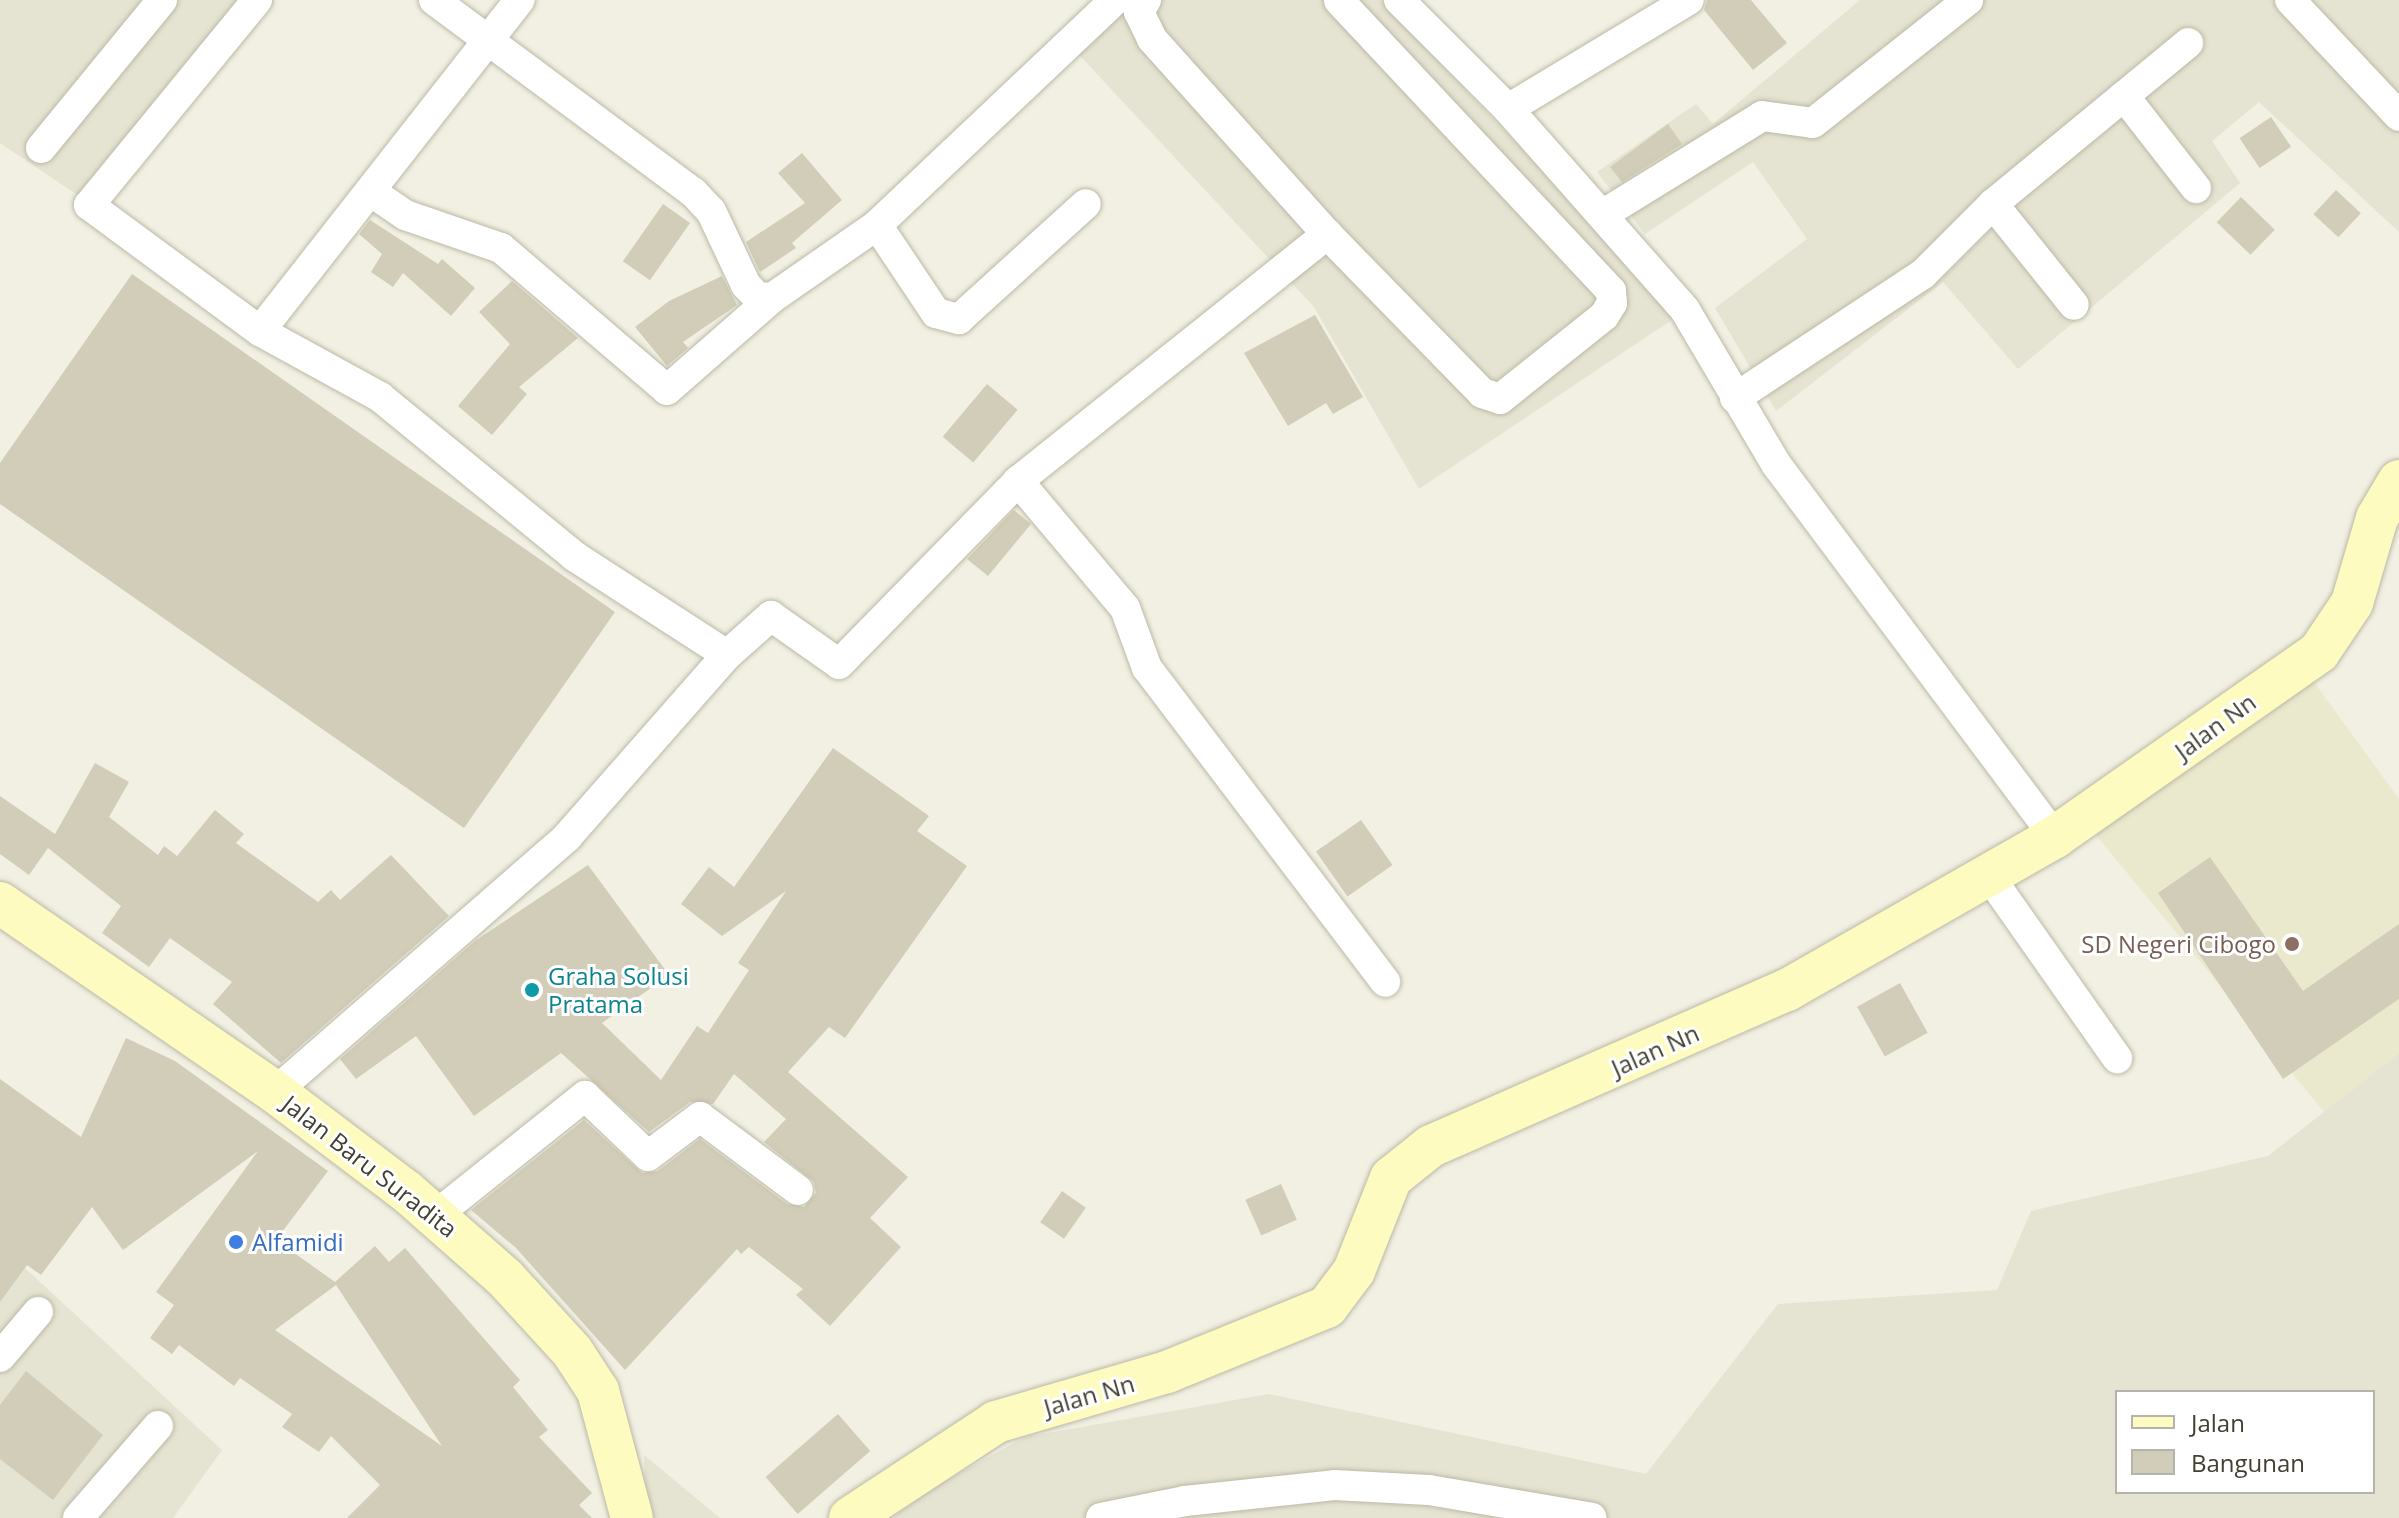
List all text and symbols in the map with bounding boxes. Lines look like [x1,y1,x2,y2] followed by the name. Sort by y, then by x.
[2169,687,2261,765] street label: Jalan Nn
[2081,930,2276,958] place label: SD Negeri Cibogo
[2283,935,2301,953] marker: SD Negeri Cibogo
[548,962,689,1018] place label: Graha Solusi Pratama
[523,981,541,999] marker: Graha Solusi Pratama
[1607,1018,1703,1082] street label: Jalan Nn
[277,1089,463,1243] street label: Jalan Baru Suradita
[252,1228,344,1256] place label: Alfamidi
[227,1233,245,1251] marker: Alfamidi
[1040,1368,1138,1422] street label: Jalan Nn
[2115,1390,2375,1494] legend
[2191,1406,2245,1439] text: Jalan
[2191,1446,2305,1479] text: Bangunan

